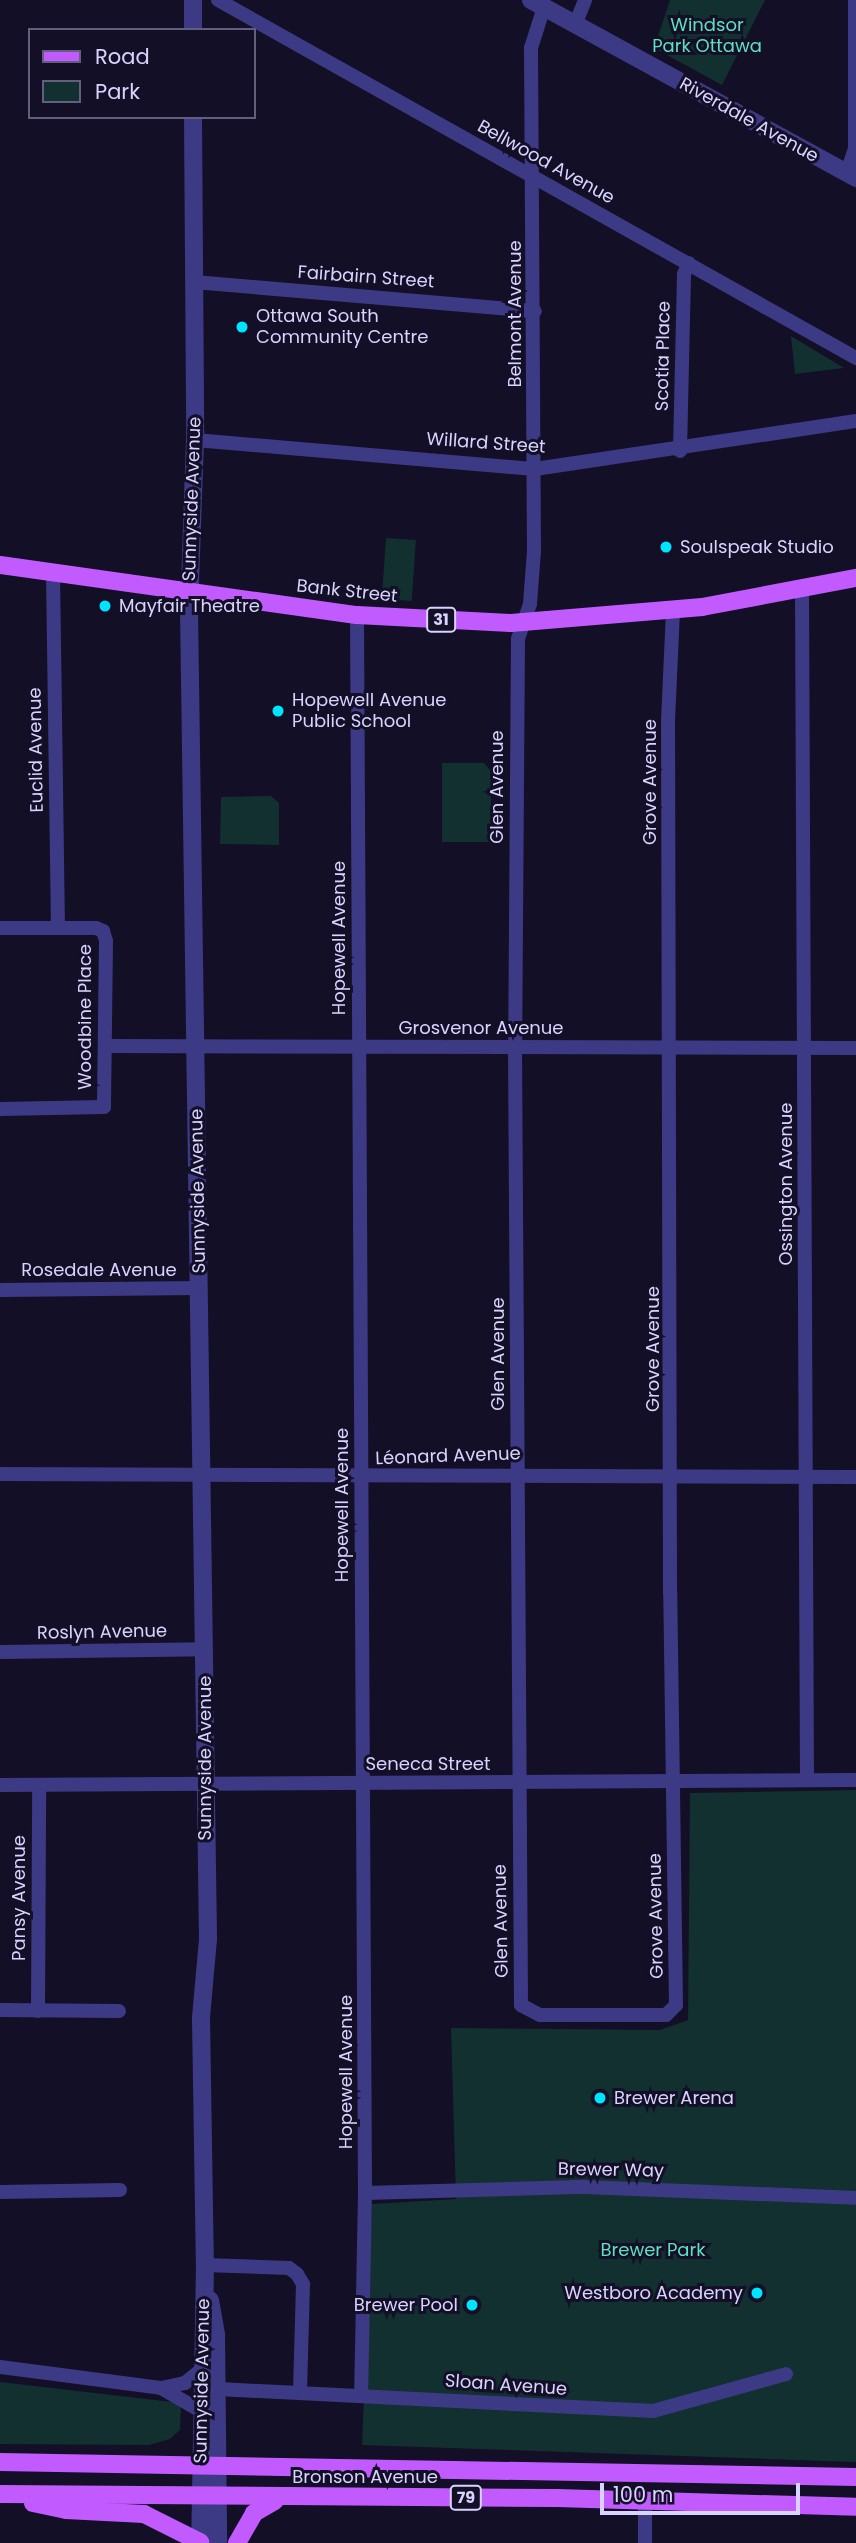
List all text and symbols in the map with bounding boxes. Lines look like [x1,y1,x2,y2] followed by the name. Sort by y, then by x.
[652,15,762,58] park label: Windsor Park Ottawa
[28,28,256,119] legend
[95,42,150,71] text: Road
[676,73,822,167] street label: Riverdale Avenue
[95,77,140,106] text: Park
[474,115,618,209] street label: Bellwood Avenue
[504,240,526,388] street label: Belmont Avenue
[297,261,435,293] street label: Fairbairn Street
[651,301,675,411] street label: Scotia Place
[256,306,428,348] place label: Ottawa South Community Centre
[234,319,250,335] marker: Ottawa South Community Centre
[178,416,206,582] street label: Sunnyside Avenue
[426,428,546,458] street label: Willard Street
[680,536,834,558] place label: Soulspeak Studio
[658,539,674,555] marker: Soulspeak Studio
[295,575,399,607] street label: Bank Street
[119,595,260,617] place label: Mayfair Theatre
[97,598,113,614] marker: Mayfair Theatre
[425,608,457,632] road number: 31
[24,687,48,813] street label: Euclid Avenue
[292,690,446,732] place label: Hopewell Avenue Public School
[270,703,286,719] marker: Hopewell Avenue Public School
[639,719,661,845] street label: Grove Avenue
[486,730,508,844] street label: Glen Avenue
[328,861,350,1015] street label: Hopewell Avenue
[74,944,96,1090] street label: Woodbine Place
[398,1017,564,1039] street label: Grosvenor Avenue
[775,1102,797,1266] street label: Ossington Avenue
[186,1108,210,1274] street label: Sunnyside Avenue
[21,1259,177,1281] street label: Rosedale Avenue
[642,1286,664,1412] street label: Grove Avenue
[487,1297,509,1411] street label: Glen Avenue
[331,1428,353,1582] street label: Hopewell Avenue
[375,1443,521,1469] street label: Léonard Avenue
[37,1620,167,1644] street label: Roslyn Avenue
[194,1676,216,1840] street label: Sunnyside Avenue
[365,1753,491,1775] street label: Seneca Street
[8,1835,30,1961] street label: Pansy Avenue
[644,1853,668,1979] street label: Grove Avenue
[489,1864,513,1978] street label: Glen Avenue
[335,1995,357,2149] street label: Hopewell Avenue
[614,2087,734,2109] place label: Brewer Arena
[592,2090,608,2106] marker: Brewer Arena
[558,2158,664,2182] street label: Brewer Way
[601,2239,705,2261] park label: Brewer Park
[564,2282,743,2304] place label: Westboro Academy
[749,2285,765,2301] marker: Westboro Academy
[354,2294,458,2316] place label: Brewer Pool
[464,2297,480,2313] marker: Brewer Pool
[190,2298,214,2464] street label: Sunnyside Avenue
[444,2370,568,2400] street label: Sloan Avenue
[292,2466,438,2488] street label: Bronson Avenue
[604,2470,804,2514] scale bar
[613,2480,673,2509] text: 100 m
[448,2486,484,2510] road number: 79

